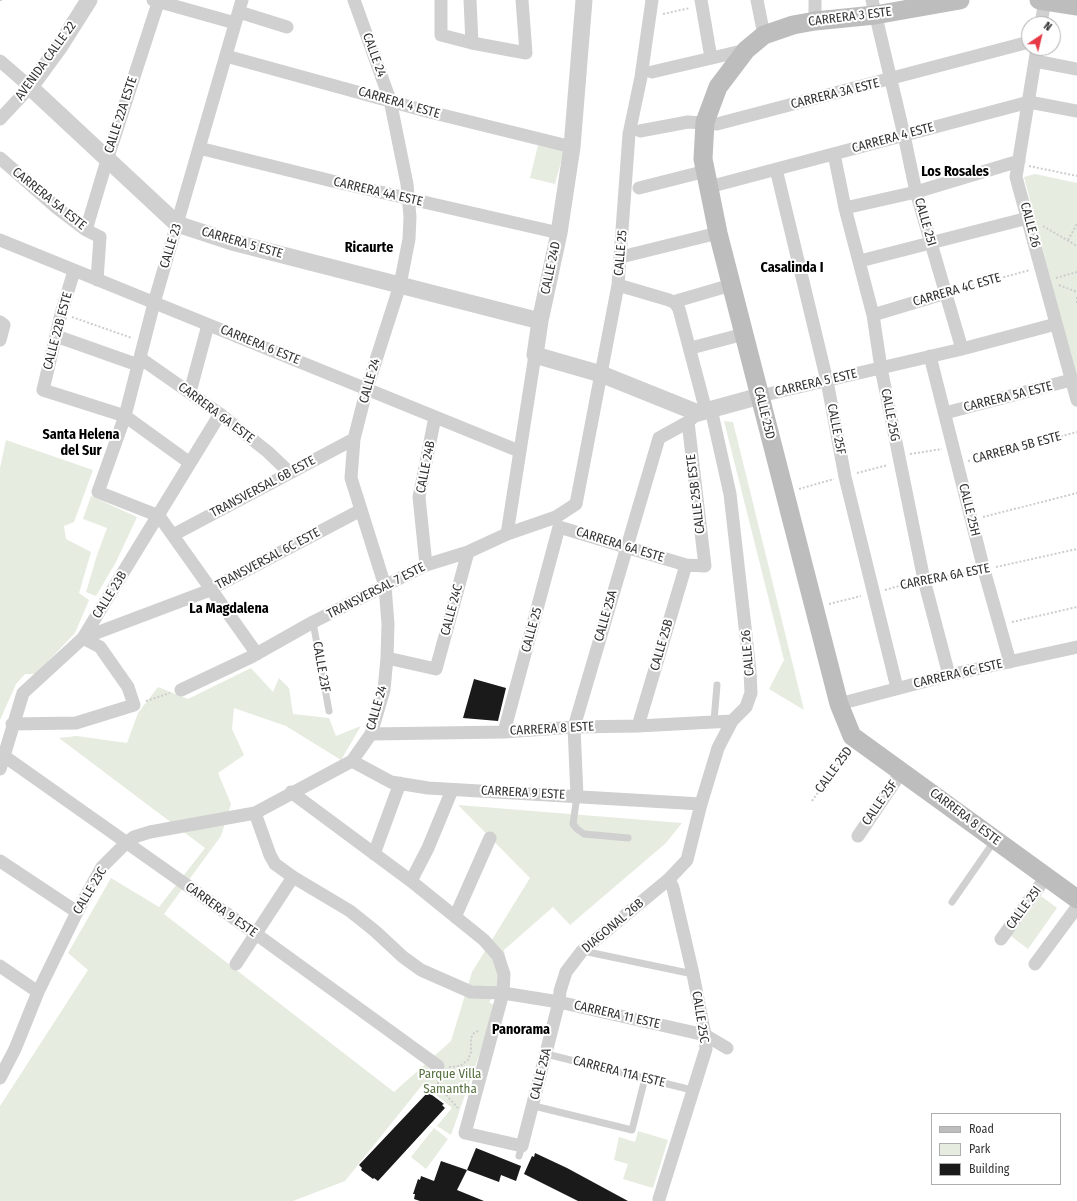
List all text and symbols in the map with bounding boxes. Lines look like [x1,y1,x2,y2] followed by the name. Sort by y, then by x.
[807,4,893,30] street label: CARRERA 3 ESTE
[1021,16,1061,56] north arrow
[12,19,80,103] street label: AVENIDA CALLE 22
[1041,19,1054,34] text: N
[359,31,389,79] street label: CALLE 24
[101,75,141,155] street label: CALLE 22A ESTE
[789,75,881,113] street label: CARRERA 3A ESTE
[356,84,442,122] street label: CARRERA 4 ESTE
[850,120,936,156] street label: CARRERA 4 ESTE
[9,164,89,234] street label: CARRERA 5A ESTE
[921,164,989,180] district label: Los Rosales
[332,174,424,210] street label: CARRERA 4A ESTE
[911,196,939,248] street label: CALLE 25I
[1016,201,1044,249] street label: CALLE 26
[157,222,185,270] street label: CALLE 23
[199,224,285,262] street label: CARRERA 5 ESTE
[611,230,631,276] street label: CALLE 25
[345,240,393,256] district label: Ricaurte
[538,240,564,296] street label: CALLE 24D
[760,260,824,276] district label: Casalinda I
[911,270,1003,310] street label: CARRERA 4C ESTE
[40,290,76,372] street label: CALLE 22B ESTE
[218,322,302,368] street label: CARRERA 6 ESTE
[356,357,384,405] street label: CALLE 24
[773,366,859,400] street label: CARRERA 5 ESTE
[962,378,1054,416] street label: CARRERA 5A ESTE
[175,379,257,447] street label: CARRERA 6A ESTE
[750,385,778,441] street label: CALLE 25D
[877,387,903,443] street label: CALLE 25G
[823,402,849,456] street label: CALLE 25F
[43,427,119,460] district label: Santa Helena del Sur
[971,429,1063,467] street label: CARRERA 5B ESTE
[413,440,439,494] street label: CALLE 24B
[208,453,318,521] street label: TRANSVERSAL 6B ESTE
[683,453,709,535] street label: CALLE 25B ESTE
[955,482,983,538] street label: CALLE 25H
[574,524,666,566] street label: CARRERA 6A ESTE
[213,525,323,593] street label: TRANSVERSAL 6C ESTE
[324,559,428,623] street label: TRANSVERSAL 7 ESTE
[899,561,991,593] street label: CARRERA 6A ESTE
[89,568,131,622] street label: CALLE 23B
[438,583,466,637] street label: CALLE 24C
[591,589,621,643] street label: CALLE 25A
[189,601,269,617] district label: La Magdalena
[519,606,545,654] street label: CALLE 25
[647,617,677,673] street label: CALLE 25B
[738,629,758,677] street label: CALLE 26
[309,640,333,694] street label: CALLE 23F
[912,656,1004,692] street label: CARRERA 6C ESTE
[363,684,391,732] street label: CALLE 24
[509,719,595,739] street label: CARRERA 8 ESTE
[812,744,856,796] street label: CALLE 25D
[859,777,901,829] street label: CALLE 25F
[480,783,566,803] street label: CARRERA 9 ESTE
[927,785,1003,849] street label: CARRERA 8 ESTE
[70,865,110,917] street label: CALLE 23C
[182,879,260,941] street label: CARRERA 9 ESTE
[1003,884,1045,932] street label: CALLE 25I
[579,896,647,956] street label: DIAGONAL 26B
[688,990,712,1044] street label: CALLE 25C
[572,998,662,1032] street label: CARRERA 11 ESTE
[492,1022,550,1038] district label: Panorama
[527,1047,555,1101] street label: CALLE 25A
[571,1053,667,1091] street label: CARRERA 11A ESTE
[419,1066,481,1097] park label: Parque Villa Samantha
[931,1113,1061,1185] legend
[969,1122,994,1136] text: Road
[969,1142,990,1156] text: Park
[969,1162,1009,1176] text: Building

